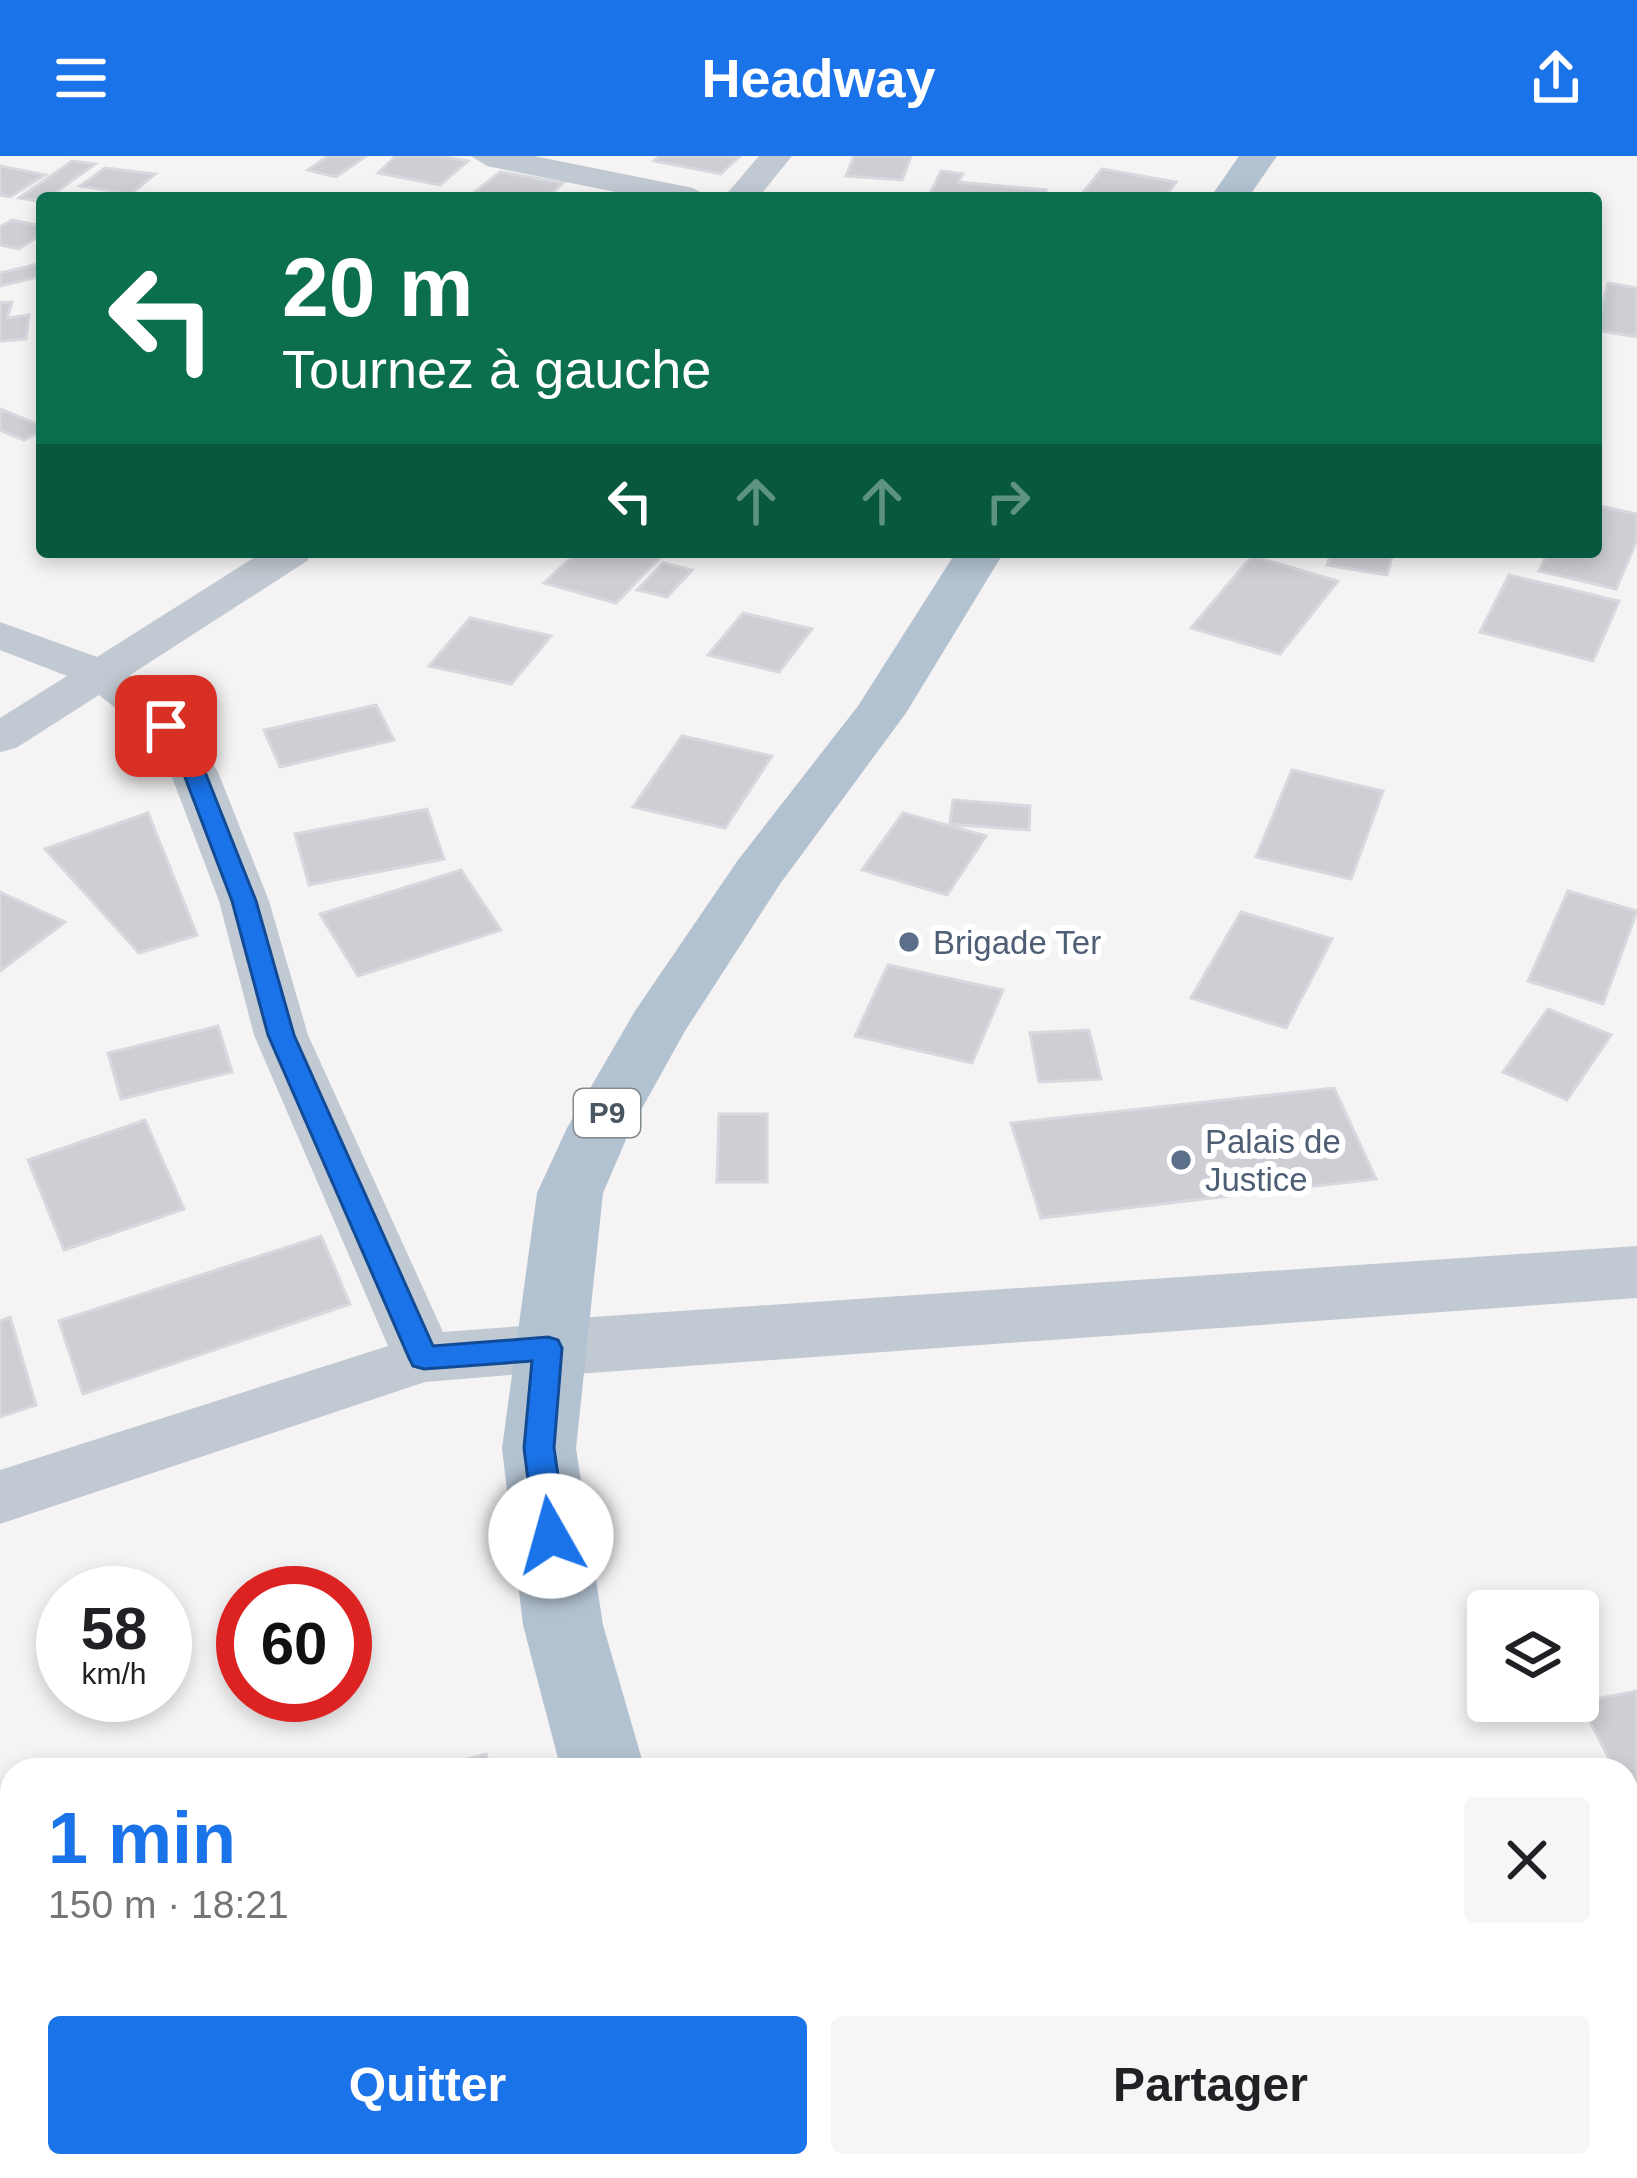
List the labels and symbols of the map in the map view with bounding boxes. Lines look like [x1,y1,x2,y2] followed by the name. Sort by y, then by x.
[115,675,217,777] pin
[933,924,1101,961] place label: Brigade Ter
[896,929,922,955] marker: Brigade Ter
[574,1089,640,1137] road number: P9
[1205,1123,1341,1198] place label: Palais de Justice
[1168,1147,1194,1173] marker: Palais de Justice
[488,1473,614,1599] position arrow
[216,1566,372,1722] speed limit sign: 60

